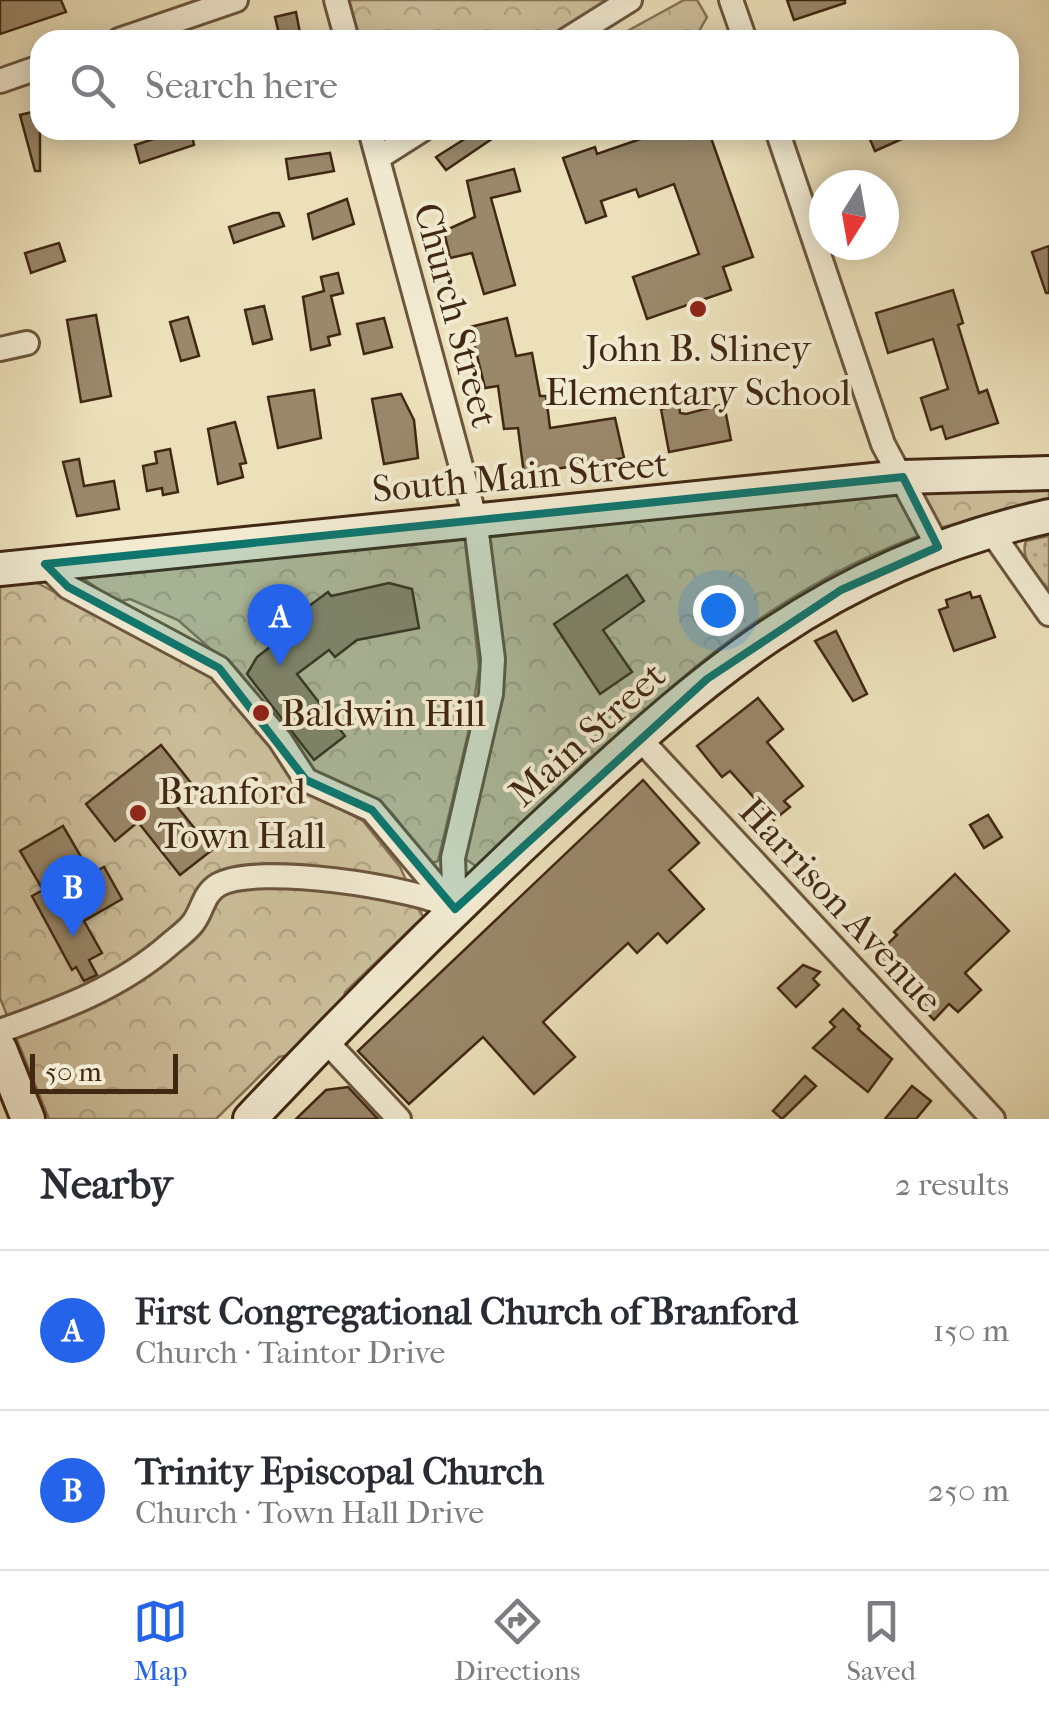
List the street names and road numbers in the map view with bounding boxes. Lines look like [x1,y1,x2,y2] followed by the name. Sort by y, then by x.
[404,198,507,433] street label: Church Street
[370,441,670,512] street label: South Main Street
[500,652,675,816] street label: Main Street
[730,789,952,1022] street label: Harrison Avenue

